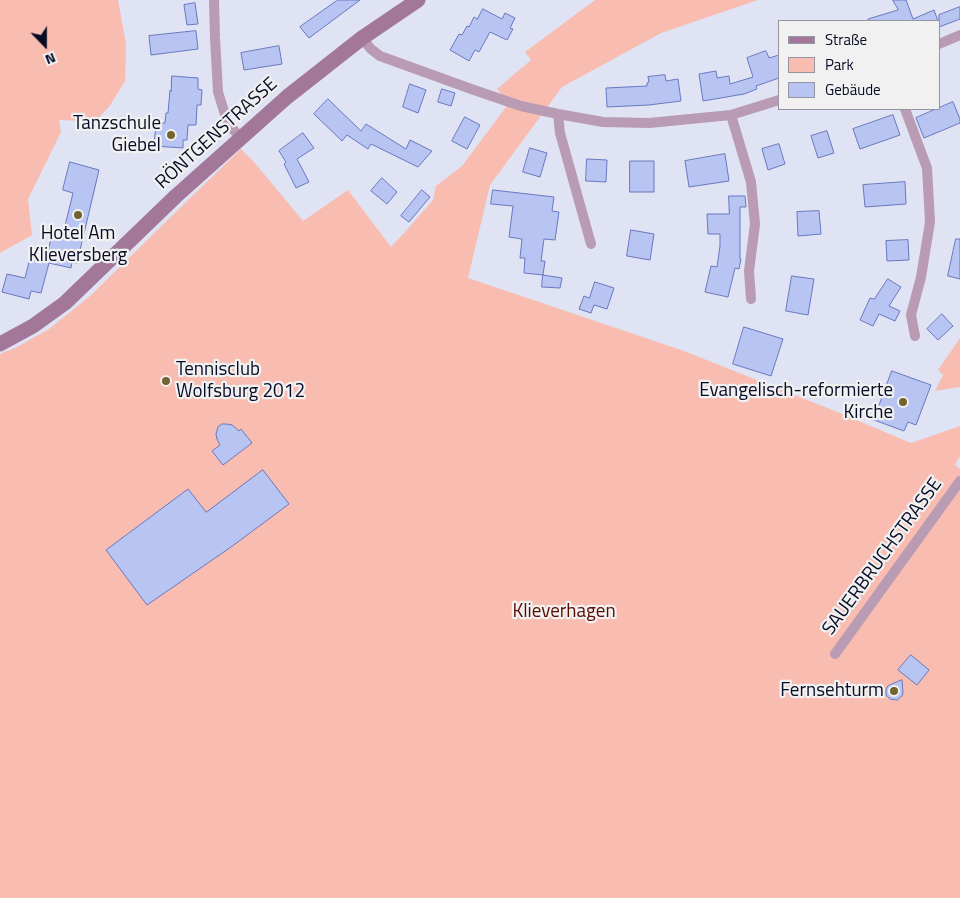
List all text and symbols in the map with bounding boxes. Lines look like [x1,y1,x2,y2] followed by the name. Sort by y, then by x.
[20,20,70,70] north arrow
[778,20,940,110] legend
[825,28,867,51] text: Straße
[42,48,59,71] text: N
[825,53,854,76] text: Park
[151,73,283,195] street label: RÖNTGENSTRASSE
[825,78,881,101] text: Gebäude
[73,113,161,157] place label: Tanzschule Giebel
[165,129,177,141] marker: Tanzschule Giebel
[72,209,84,221] marker: Hotel Am Klieversberg
[29,223,127,267] place label: Hotel Am Klieversberg
[176,359,305,403] place label: Tennisclub Wolfsburg 2012
[160,375,172,387] marker: Tennisclub Wolfsburg 2012
[699,380,893,424] place label: Evangelisch-reformierte Kirche
[897,396,909,408] marker: Evangelisch-reformierte Kirche
[818,474,948,640] street label: SAUERBRUCHSTRASSE
[512,601,616,623] park label: Klieverhagen
[780,680,884,702] place label: Fernsehturm
[888,685,900,697] marker: Fernsehturm

